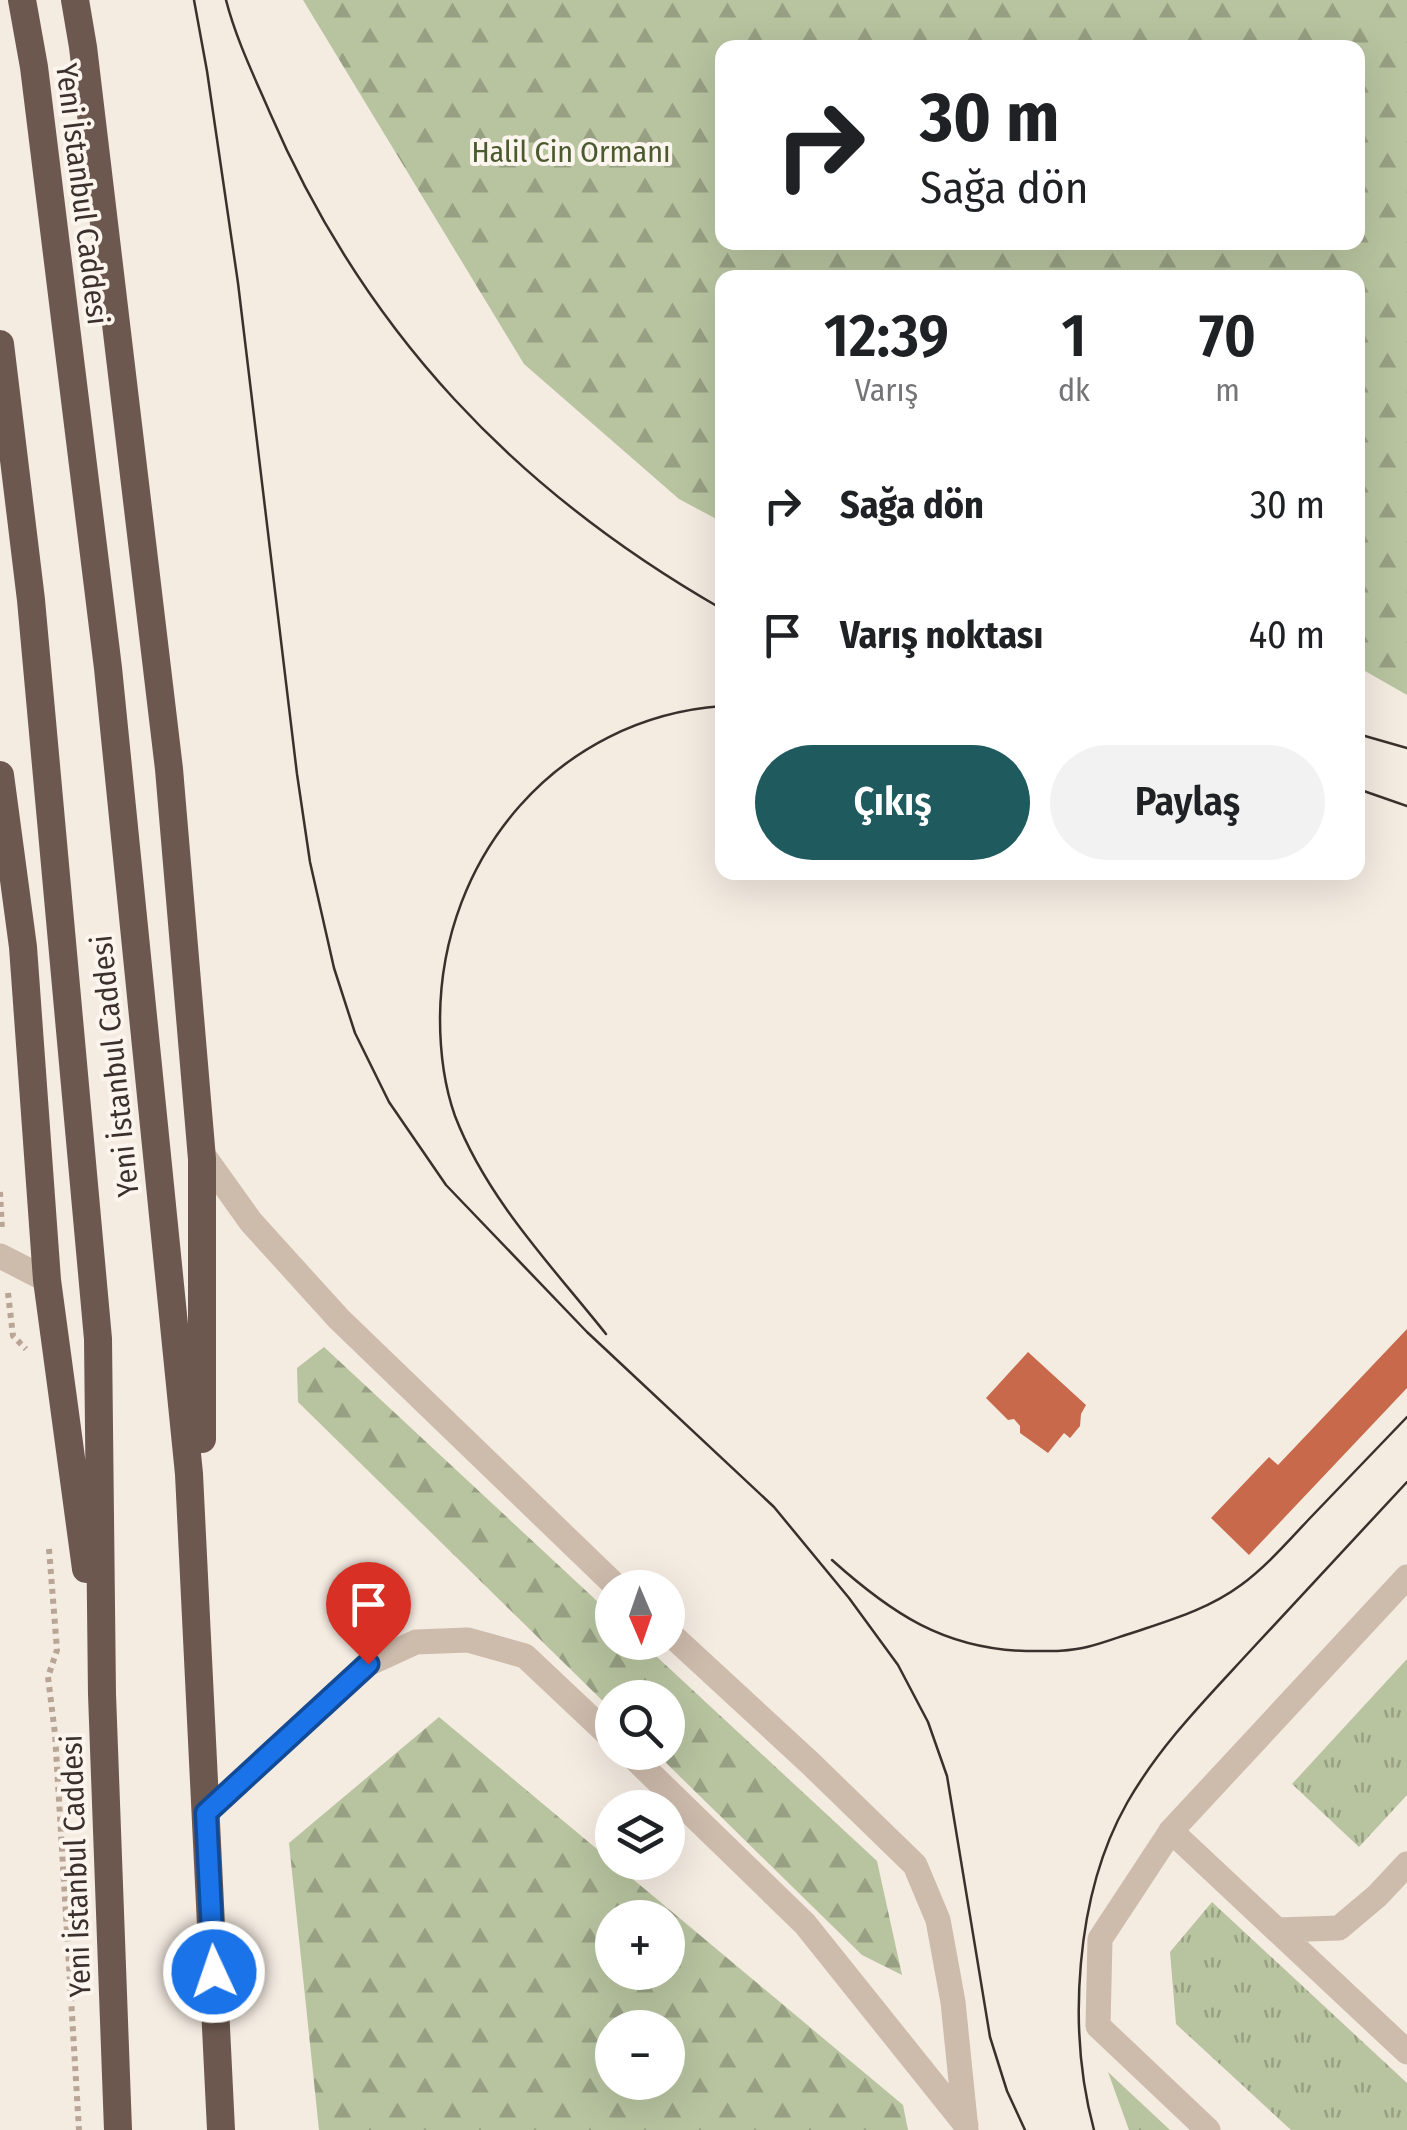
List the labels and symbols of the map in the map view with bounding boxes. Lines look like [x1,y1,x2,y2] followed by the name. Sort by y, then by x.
[48,61,116,327] street label: Yeni İstanbul Caddesi
[471,134,671,170] park label: Halil Cin Ormanı
[83,933,147,1199] street label: Yeni İstanbul Caddesi
[326,1562,411,1665] pin
[595,1570,685,1660] north arrow
[53,1734,99,1998] street label: Yeni İstanbul Caddesi
[162,1920,266,2024] position arrow

